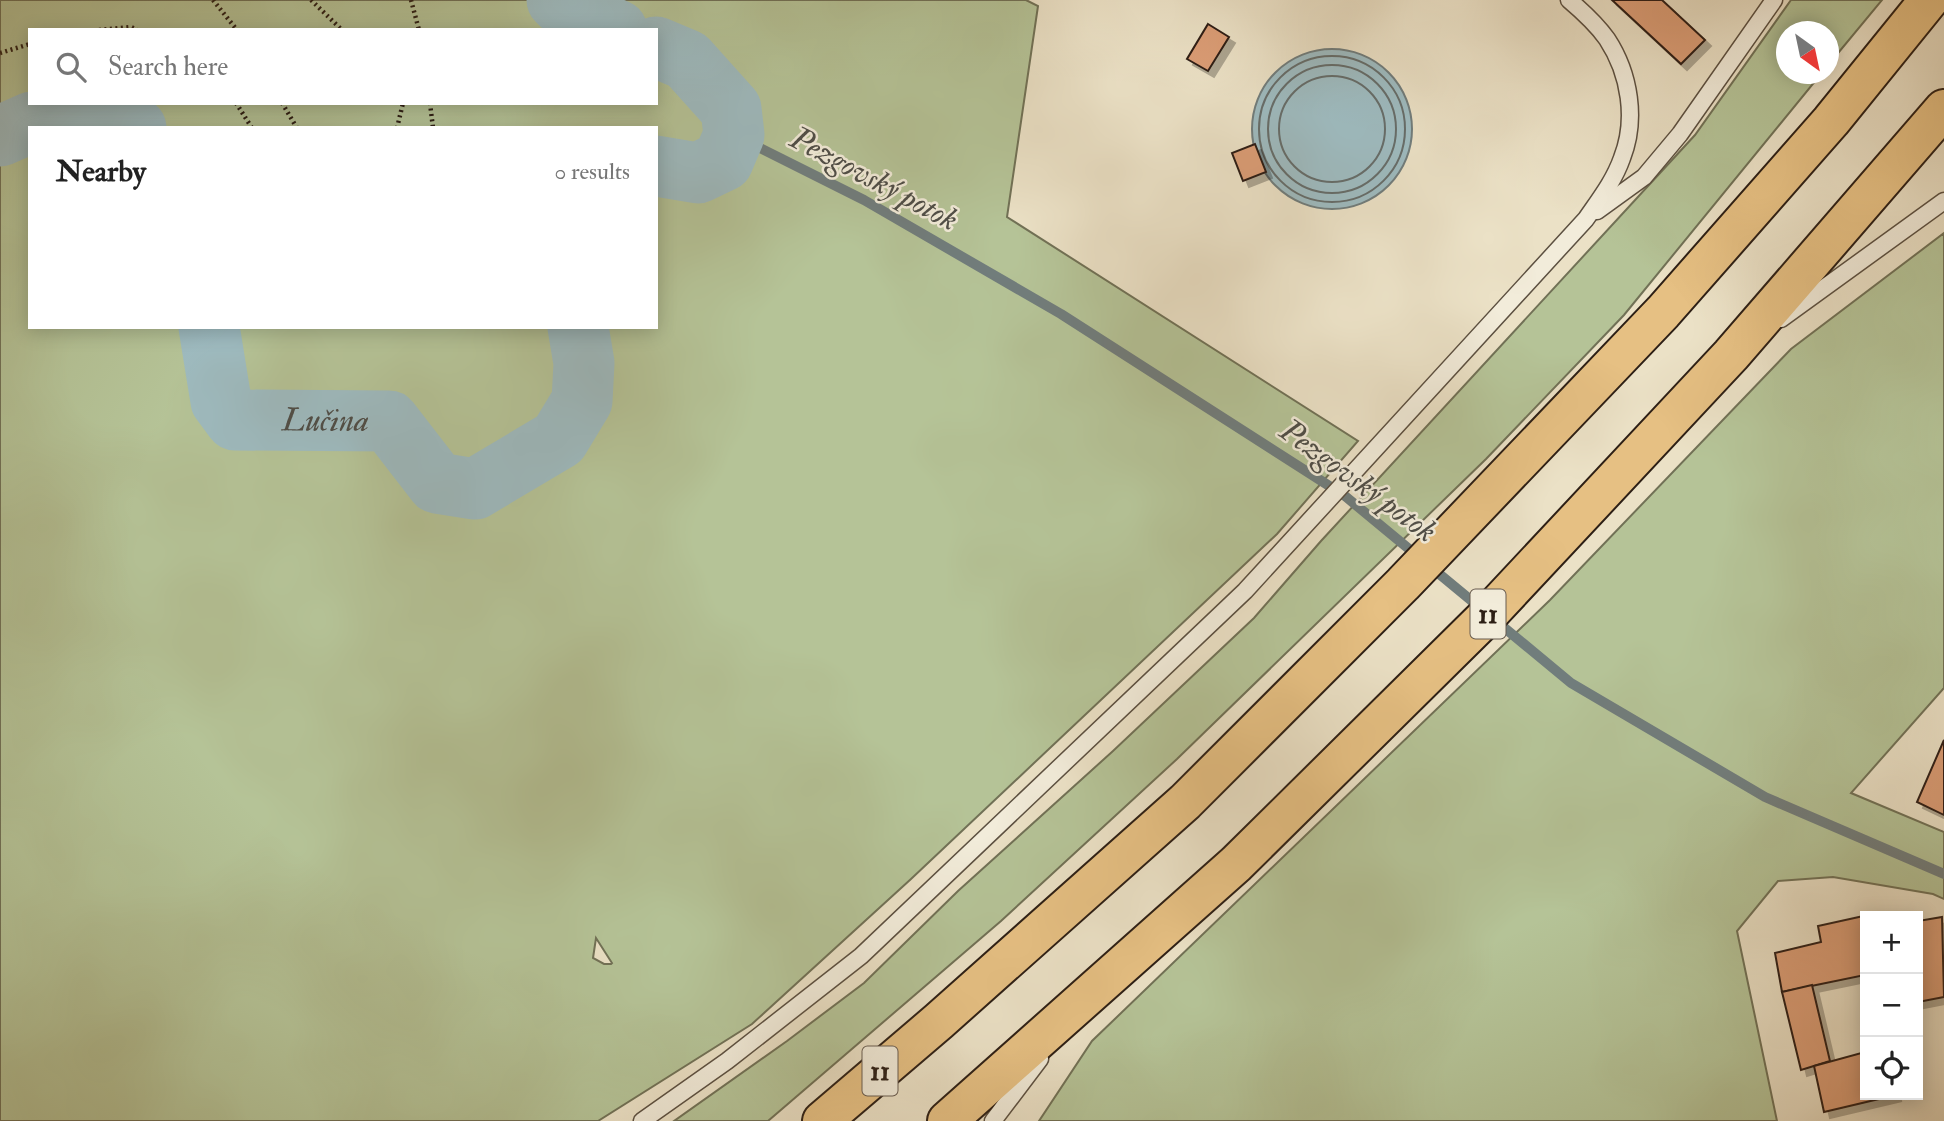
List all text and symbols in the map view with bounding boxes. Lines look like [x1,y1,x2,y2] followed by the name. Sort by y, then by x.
[1776,21,1839,84] north arrow
[28,28,658,105] search box
[52,48,90,86] icon: search
[108,51,228,83] text: Search here
[782,118,965,240] water label: Pezgovský potok
[56,153,146,190] text: Nearby
[554,157,630,186] text: 0 results
[280,400,369,441] water label: Lučina
[1271,410,1444,551] water label: Pezgovský potok
[1470,590,1506,638] road number: 11
[1860,911,1923,1100] map controls
[1860,911,1923,974] button: +
[1860,974,1923,1037] button: −
[1860,1037,1923,1100] button: locate
[862,1046,898,1096] road number: 11

